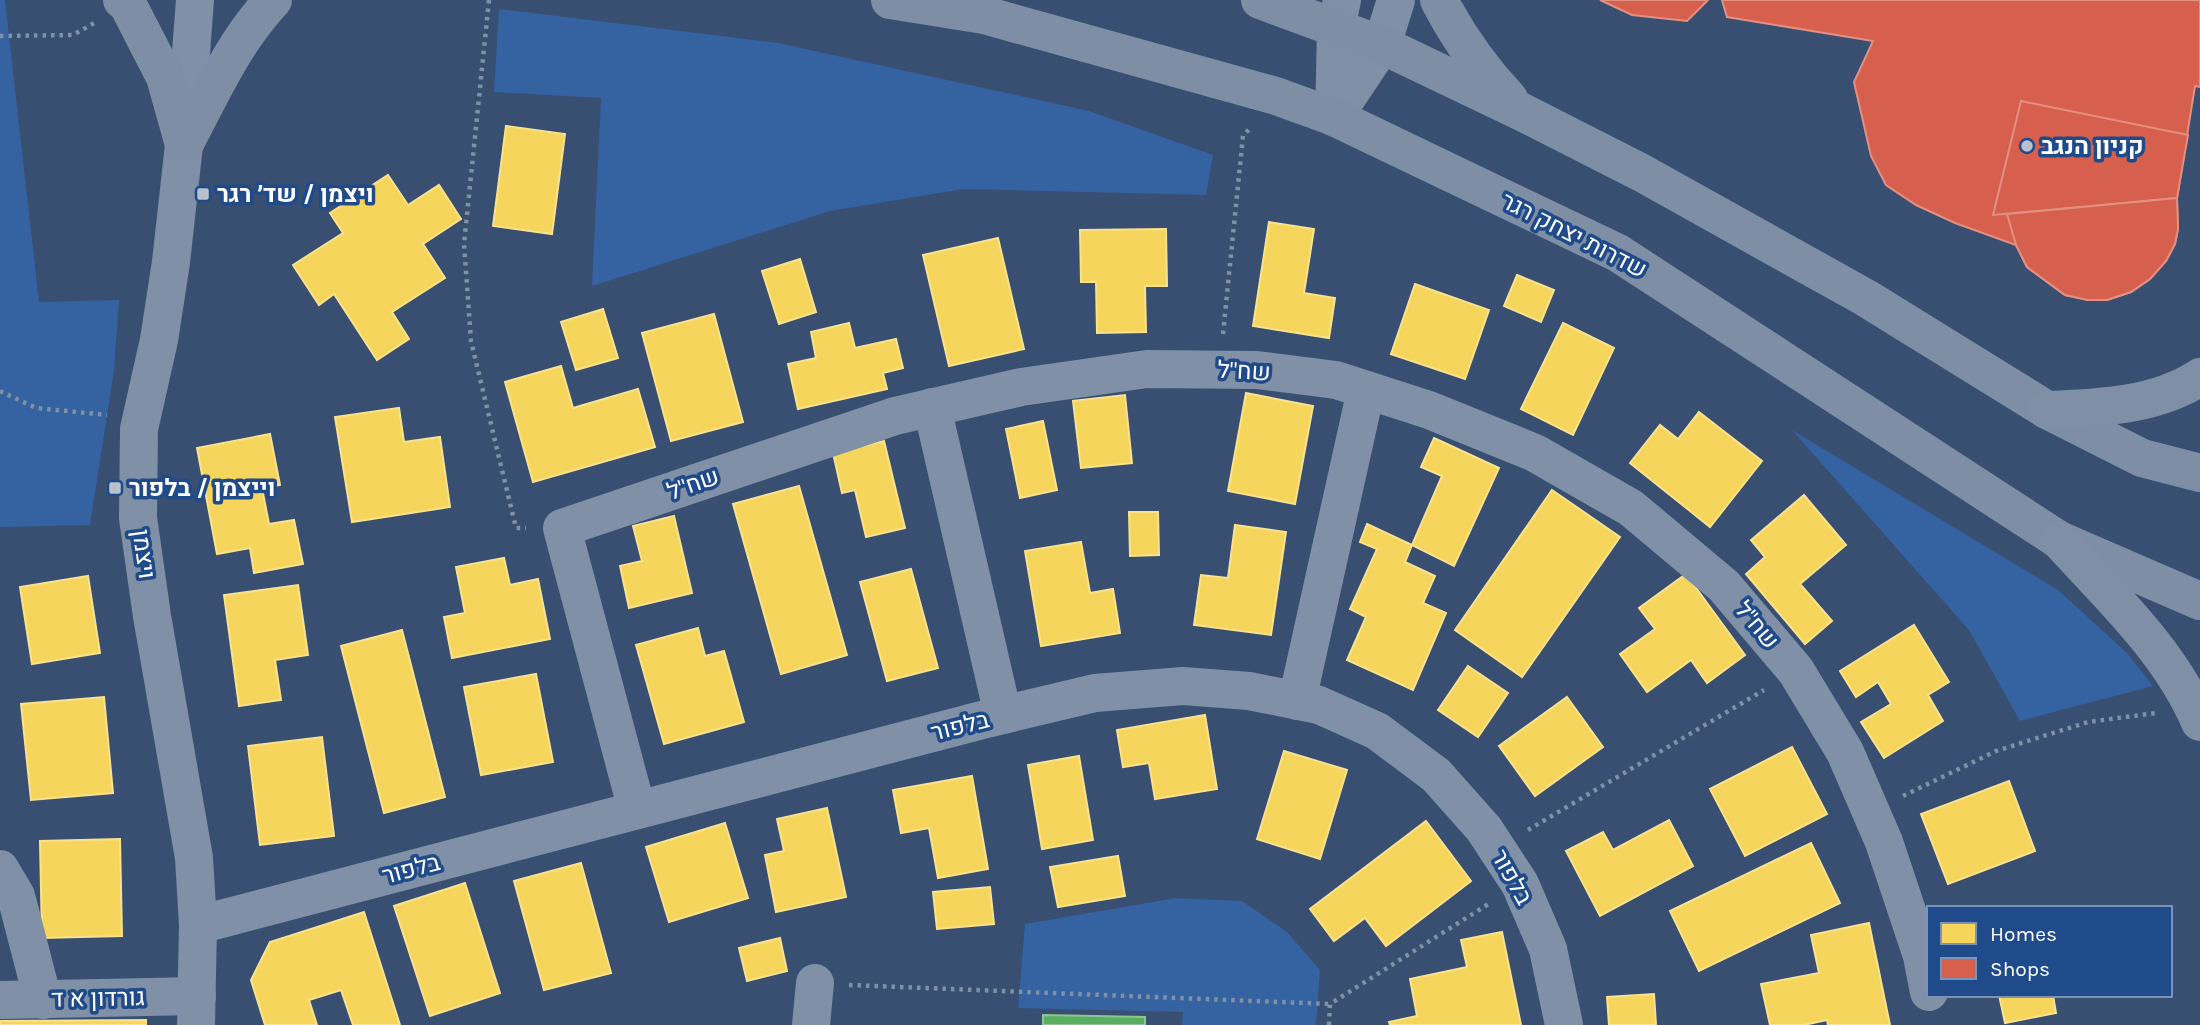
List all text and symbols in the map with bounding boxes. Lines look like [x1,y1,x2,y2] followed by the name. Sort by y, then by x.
[2041,132,2144,160] place label: קניון הנגב
[2019,138,2035,154] marker: קניון הנגב
[217,180,374,208] place label: ויצמן / שד׳ רגר
[195,186,211,202] marker: ויצמן / שד׳ רגר
[1497,186,1651,284] street label: שדרות יצחק רגר
[1217,356,1271,386] street label: שח"ל
[663,462,723,506] street label: שח"ל
[129,474,275,502] place label: וייצמן / בלפור
[107,480,123,496] marker: וייצמן / בלפור
[127,528,161,580] street label: ויצמן
[1729,596,1785,654] street label: שח"ל
[928,705,992,747] street label: בלפור
[1485,844,1539,910] street label: בלפור
[379,848,443,890] street label: בלפור
[1927,906,2172,997] legend
[1990,922,2057,946] text: Homes
[1990,957,2050,981] text: Shops
[51,983,145,1013] street label: גורדון א ד

